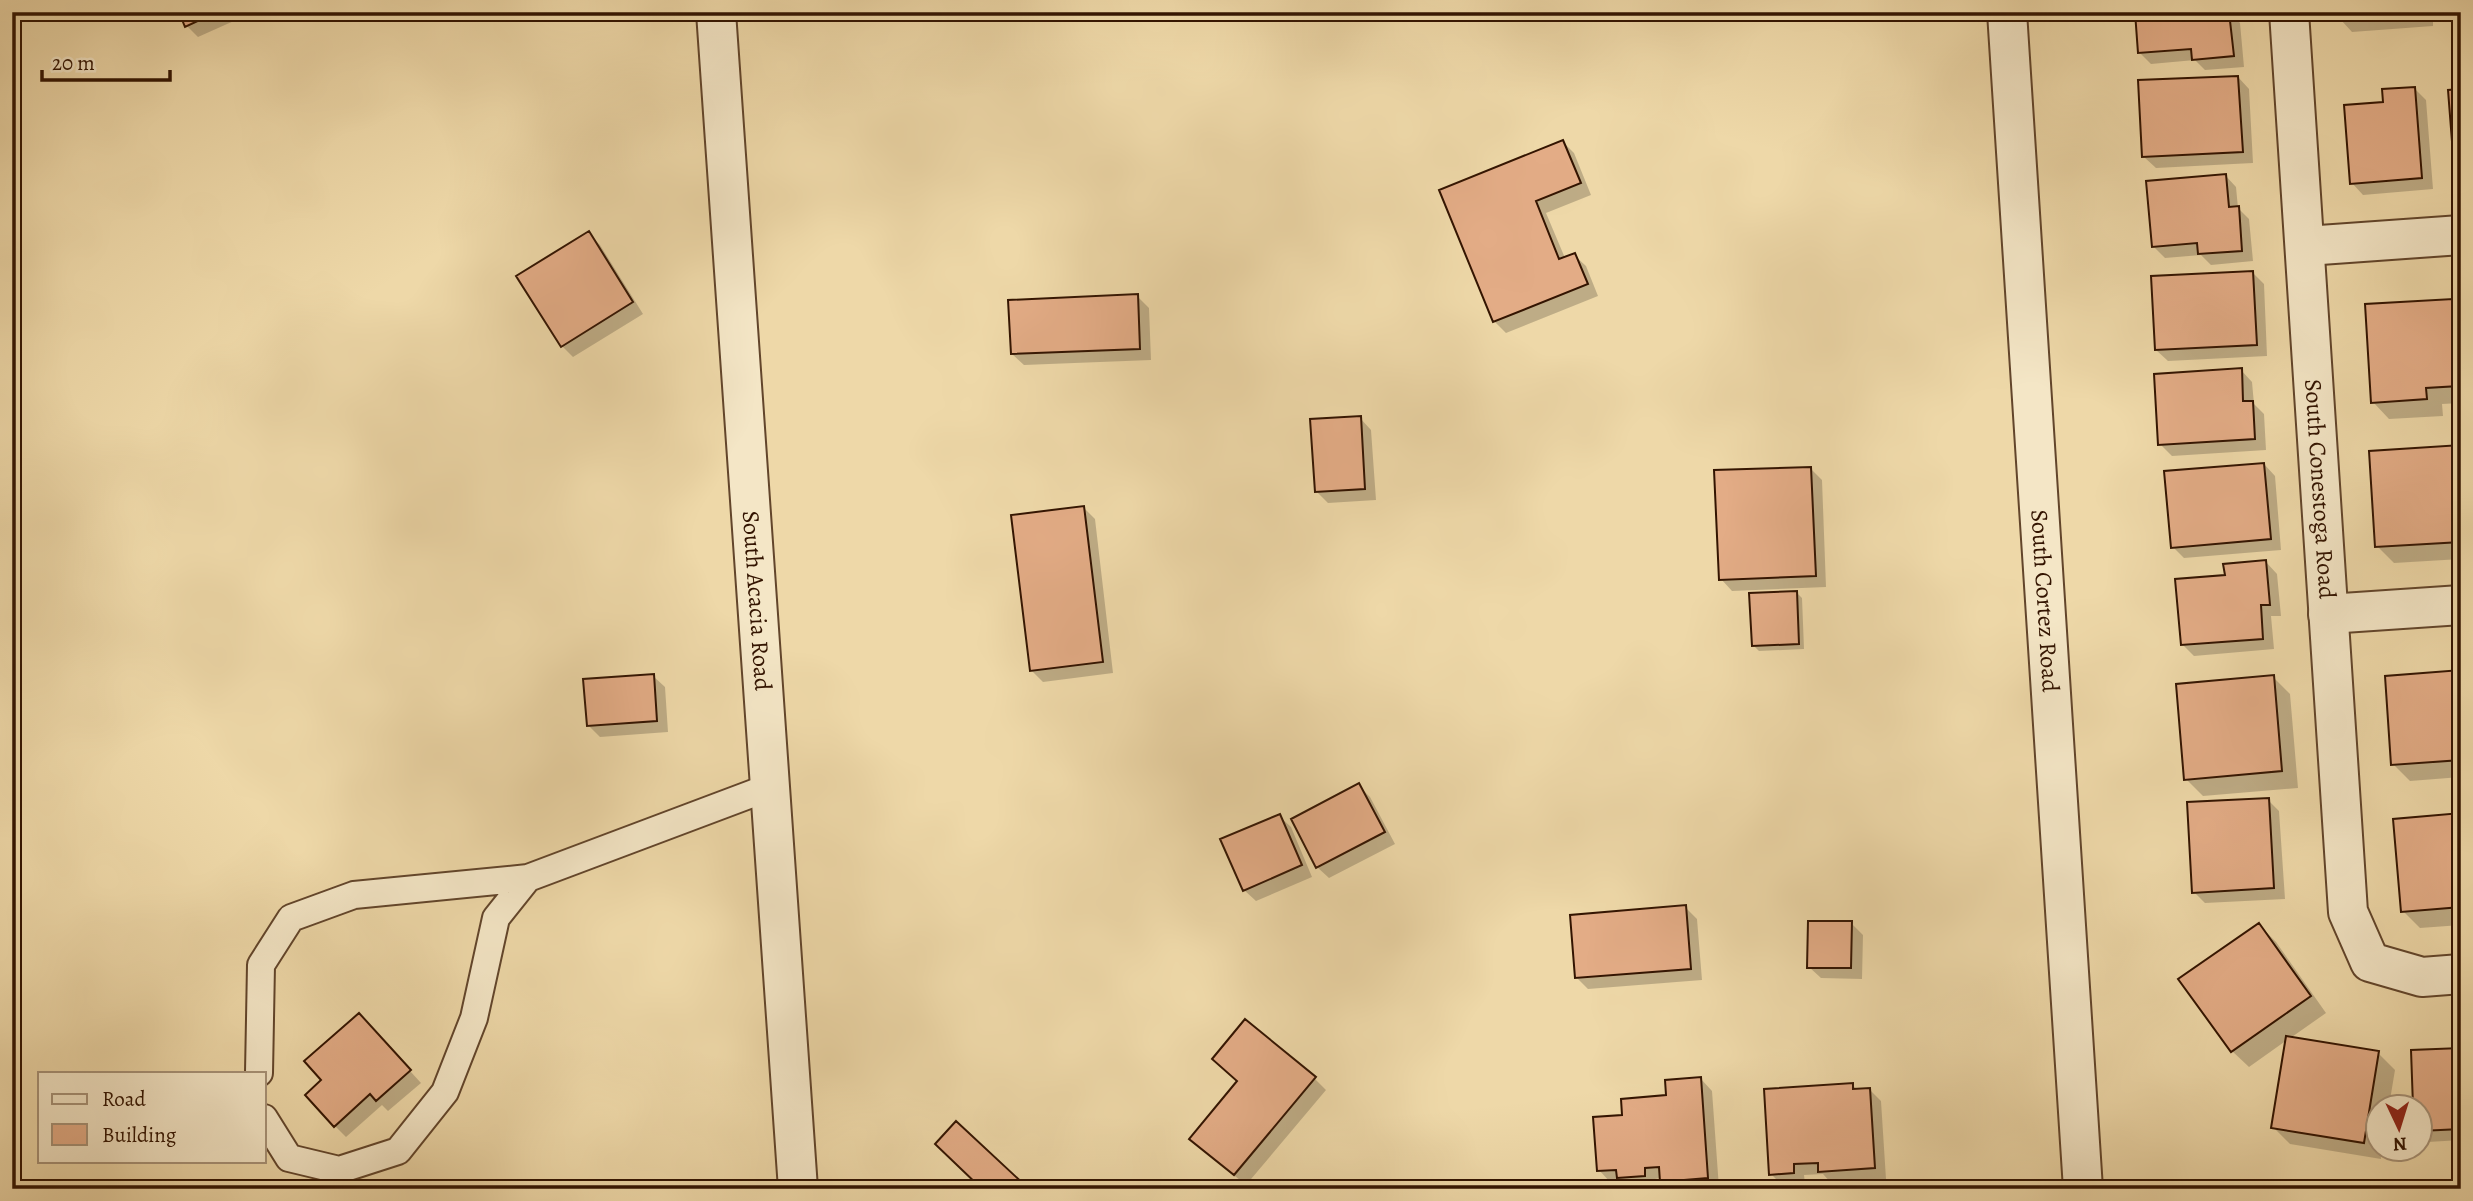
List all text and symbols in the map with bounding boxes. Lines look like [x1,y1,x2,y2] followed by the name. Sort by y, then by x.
[42,38,170,82] scale bar
[52,49,95,77] text: 20 m
[2297,378,2343,600] street label: South Conestoga Road
[2023,508,2067,693] street label: South Cortez Road
[735,509,779,692] street label: South Acacia Road
[38,1072,266,1162] legend
[102,1085,146,1113] text: Road
[2364,1092,2434,1162] north arrow
[102,1121,177,1149] text: Building
[2392,1131,2408,1157] text: N

